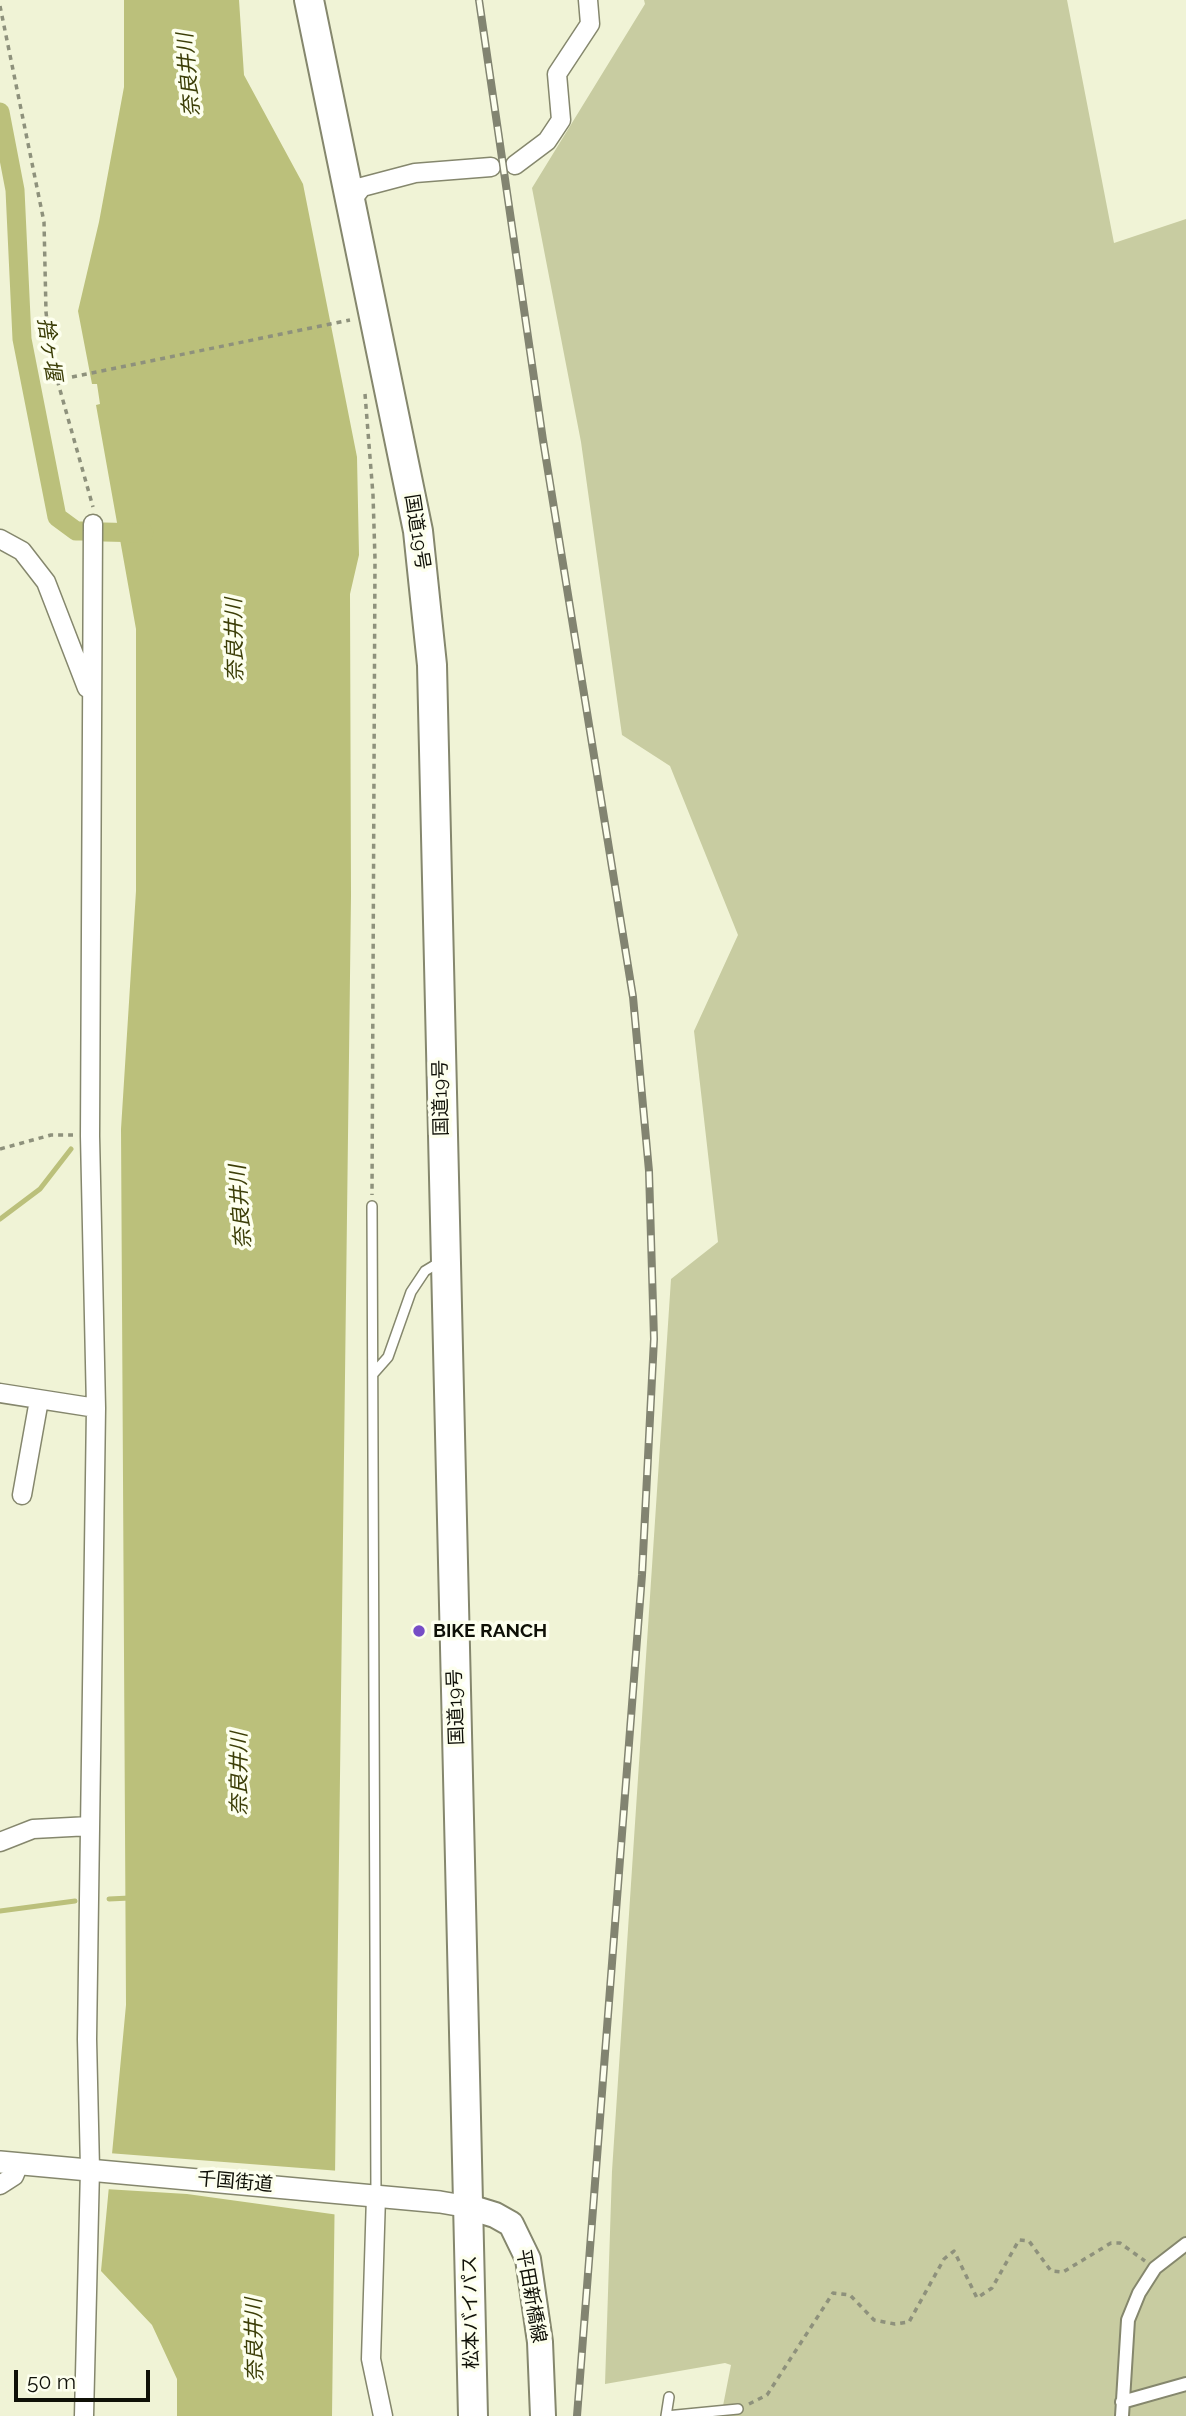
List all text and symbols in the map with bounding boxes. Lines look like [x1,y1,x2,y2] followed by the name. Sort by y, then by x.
[173,32,205,118] water label: 奈良井川
[32,316,66,382] water label: 捨ヶ堰
[400,493,434,571] street label: 国道19号
[222,598,248,682] water label: 奈良井川
[429,1060,453,1136] street label: 国道19号
[226,1164,256,1250] water label: 奈良井川
[433,1620,547,1642] place label: BIKE RANCH
[411,1623,427,1639] marker: BIKE RANCH
[443,1668,469,1746] street label: 国道19号
[227,1732,253,1816] water label: 奈良井川
[196,2167,274,2197] street label: 千国街道
[512,2247,550,2345] street label: 平田新橋線
[459,2255,483,2369] street label: 松本バイパス
[242,2298,268,2382] water label: 奈良井川
[18,2356,154,2400] scale bar
[27,2369,76,2394] text: 50 m

